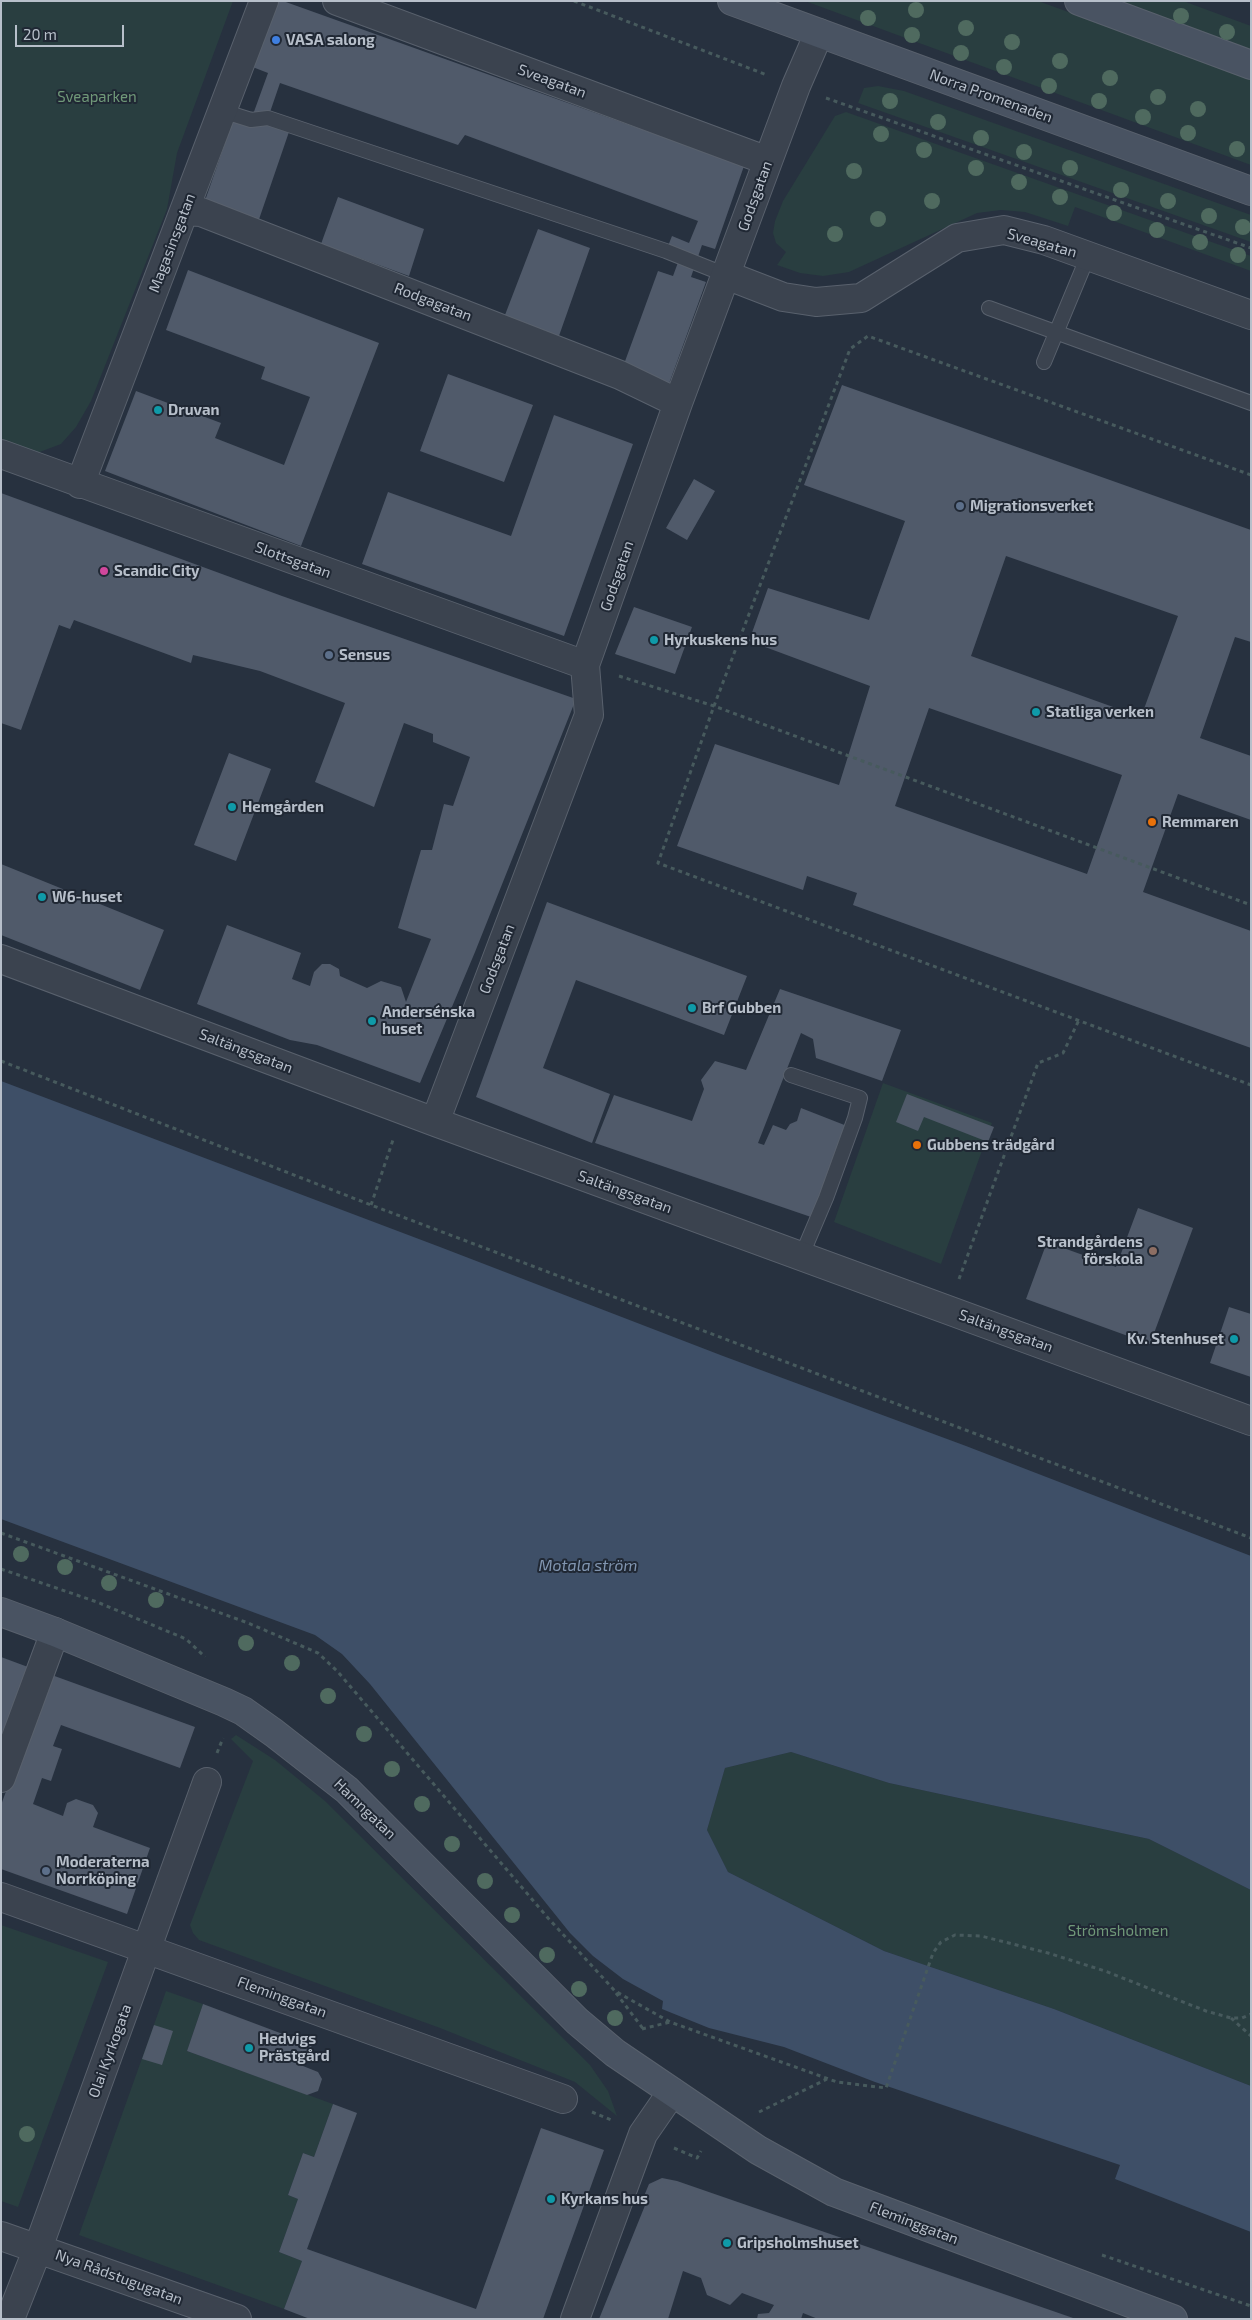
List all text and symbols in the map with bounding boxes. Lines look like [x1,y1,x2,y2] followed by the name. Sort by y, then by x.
[18,15,126,47] scale bar
[23,25,57,43] text: 20 m
[286,31,375,49] place label: VASA salong
[270,34,282,46] marker: VASA salong
[515,60,589,102] street label: Sveagatan
[927,65,1055,127] street label: Norra Promenaden
[57,88,137,106] park label: Sveaparken
[734,158,776,234] street label: Godsgatan
[145,191,199,295] street label: Magasinsgatan
[1005,224,1079,262] street label: Sveagatan
[391,279,475,325] street label: Rodgagatan
[168,401,219,419] place label: Druvan
[152,404,164,416] marker: Druvan
[970,497,1093,515] place label: Migrationsverket
[954,500,966,512] marker: Migrationsverket
[253,538,333,582] street label: Slottsgatan
[597,538,637,614] street label: Godsgatan
[114,562,200,580] place label: Scandic City
[98,565,110,577] marker: Scandic City
[664,631,777,649] place label: Hyrkuskens hus
[648,634,660,646] marker: Hyrkuskens hus
[339,646,390,664] place label: Sensus
[323,649,335,661] marker: Sensus
[1046,703,1154,721] place label: Statliga verken
[1030,706,1042,718] marker: Statliga verken
[242,798,324,816] place label: Hemgården
[226,801,238,813] marker: Hemgården
[1162,813,1239,831] place label: Remmaren
[1146,816,1158,828] marker: Remmaren
[52,888,122,906] place label: W6-huset
[36,891,48,903] marker: W6-huset
[475,922,519,996] street label: Godsgatan
[702,999,781,1017] place label: Brf Gubben
[686,1002,698,1014] marker: Brf Gubben
[382,1003,475,1038] place label: Andersénska huset
[366,1015,378,1027] marker: Andersénska huset
[197,1025,295,1077] street label: Saltängsgatan
[927,1136,1055,1154] place label: Gubbens trädgård
[911,1139,923,1151] marker: Gubbens trädgård
[575,1167,675,1217] street label: Saltängsgatan
[1037,1233,1143,1268] place label: Strandgårdens förskola
[1147,1245,1159,1257] marker: Strandgårdens förskola
[956,1306,1056,1356] street label: Saltängsgatan
[1127,1330,1224,1348] place label: Kv. Stenhuset
[1228,1333,1240,1345] marker: Kv. Stenhuset
[539,1556,637,1576] water label: Motala ström
[330,1775,400,1843] street label: Hamngatan
[56,1853,149,1888] place label: Moderaterna Norrköping
[40,1865,52,1877] marker: Moderaterna Norrköping
[1068,1922,1168,1940] park label: Strömsholmen
[235,1973,329,2021] street label: Fleminggatan
[85,2002,135,2100] street label: Olai Kyrkogata
[259,2030,330,2065] place label: Hedvigs Prästgård
[243,2042,255,2054] marker: Hedvigs Prästgård
[561,2190,648,2208] place label: Kyrkans hus
[545,2193,557,2205] marker: Kyrkans hus
[867,2198,961,2248] street label: Fleminggatan
[737,2234,859,2252] place label: Gripsholmshuset
[721,2237,733,2249] marker: Gripsholmshuset
[53,2246,185,2308] street label: Nya Rådstugugatan

